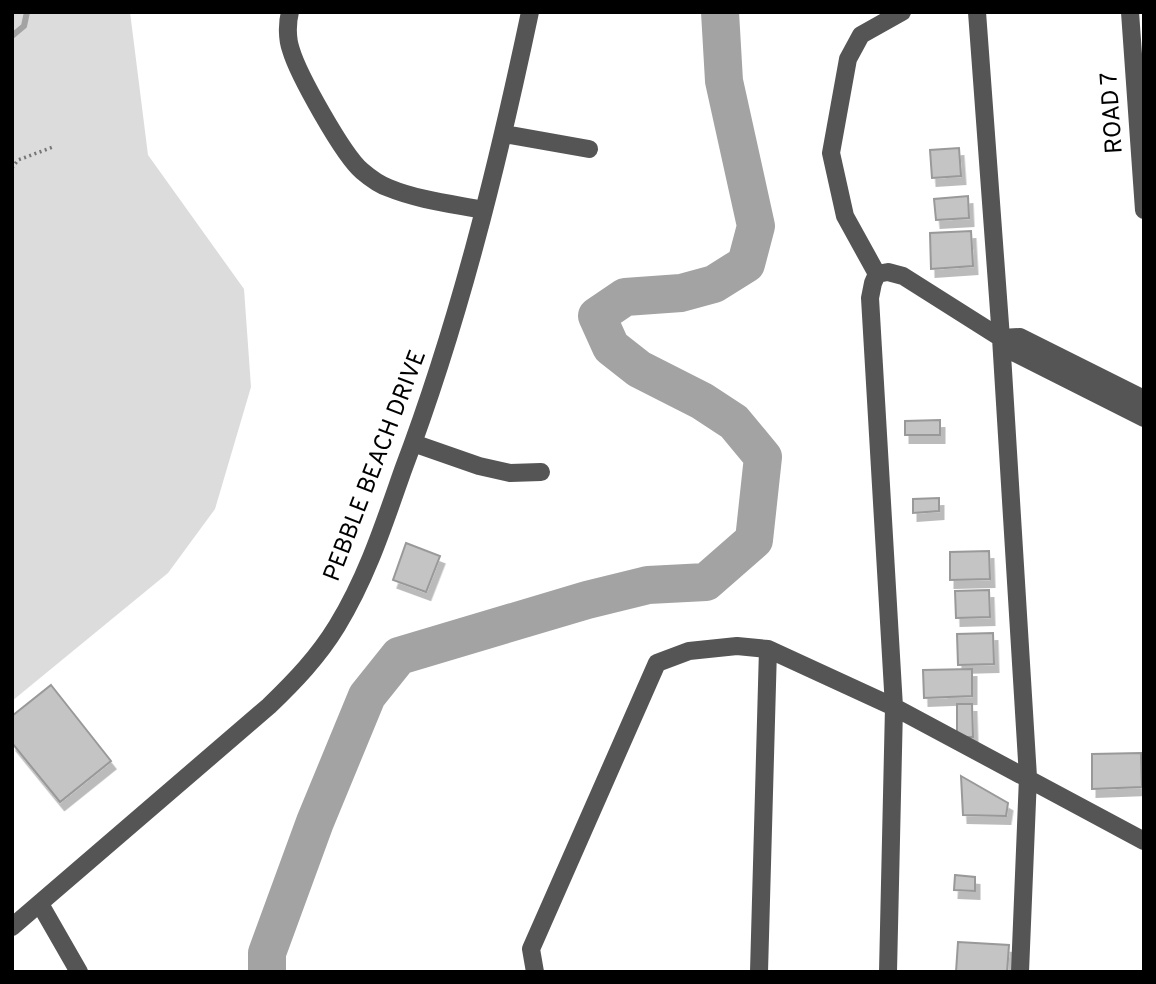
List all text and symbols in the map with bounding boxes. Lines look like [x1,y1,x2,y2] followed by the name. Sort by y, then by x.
[1095,71,1131,155] street label: ROAD 7
[318,346,434,586] street label: PEBBLE BEACH DRIVE

